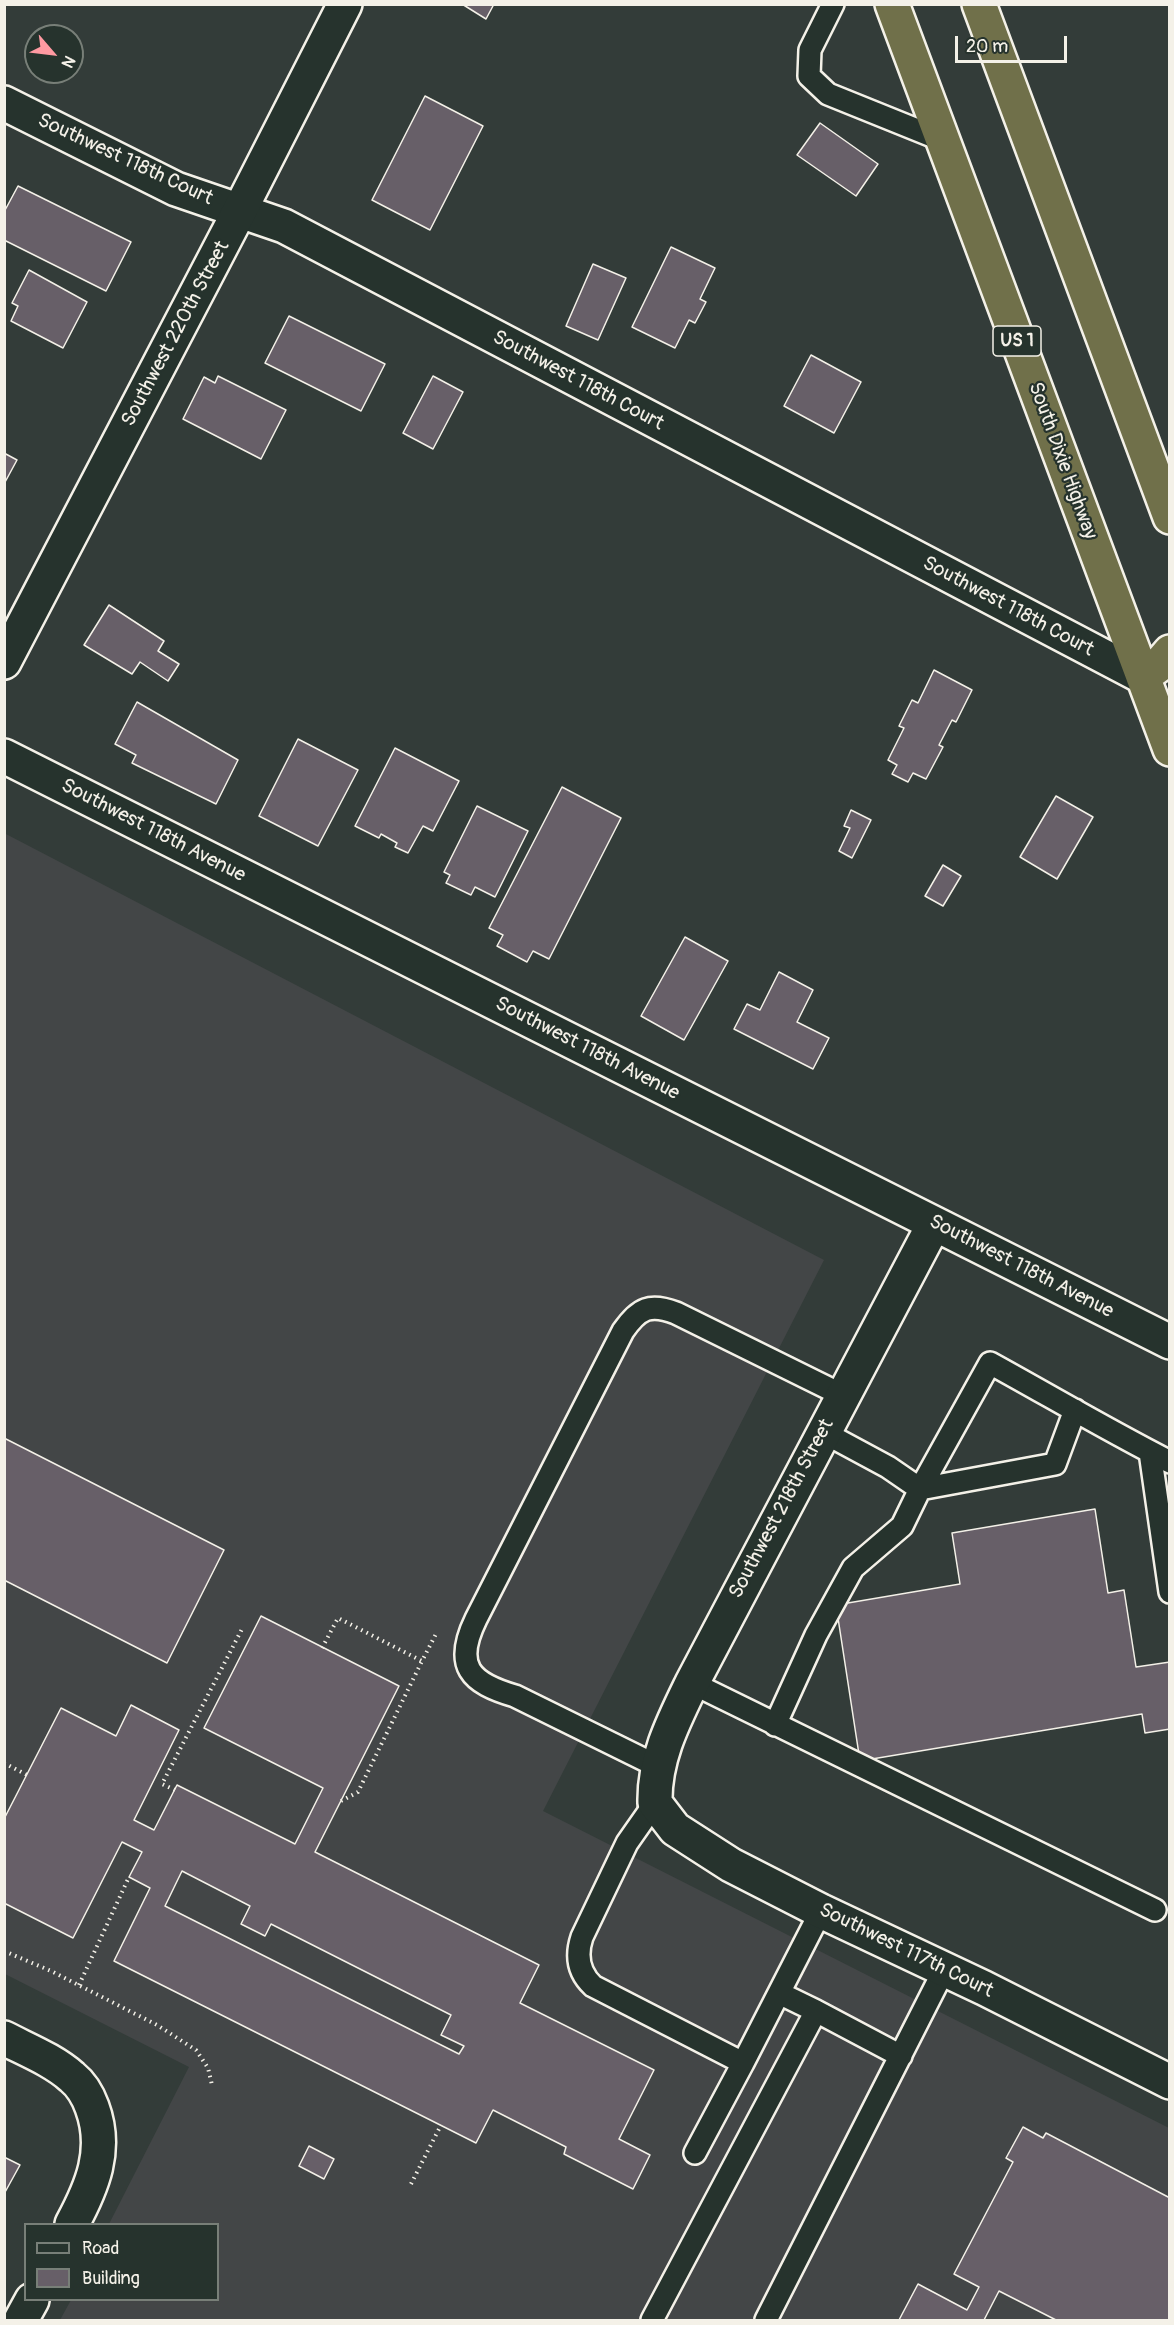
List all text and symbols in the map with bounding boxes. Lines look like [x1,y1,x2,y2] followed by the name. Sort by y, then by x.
[24,24,84,84] north arrow
[958,24,1070,62] scale bar
[966,35,1008,58] text: 20 m
[57,52,80,71] text: N
[34,109,216,211] street label: Southwest 118th Court
[117,237,235,431] street label: Southwest 220th Street
[488,326,668,436] street label: Southwest 118th Court
[993,326,1041,356] road number: US 1
[1022,379,1102,543] street label: South Dixie Highway
[918,552,1098,662] street label: Southwest 118th Court
[57,774,249,888] street label: Southwest 118th Avenue
[491,992,683,1106] street label: Southwest 118th Avenue
[925,1210,1117,1324] street label: Southwest 118th Avenue
[725,1415,839,1603] street label: Southwest 218th Street
[815,1898,997,2004] street label: Southwest 117th Court
[24,2223,219,2301] legend
[82,2237,119,2260] text: Road
[82,2267,140,2290] text: Building

